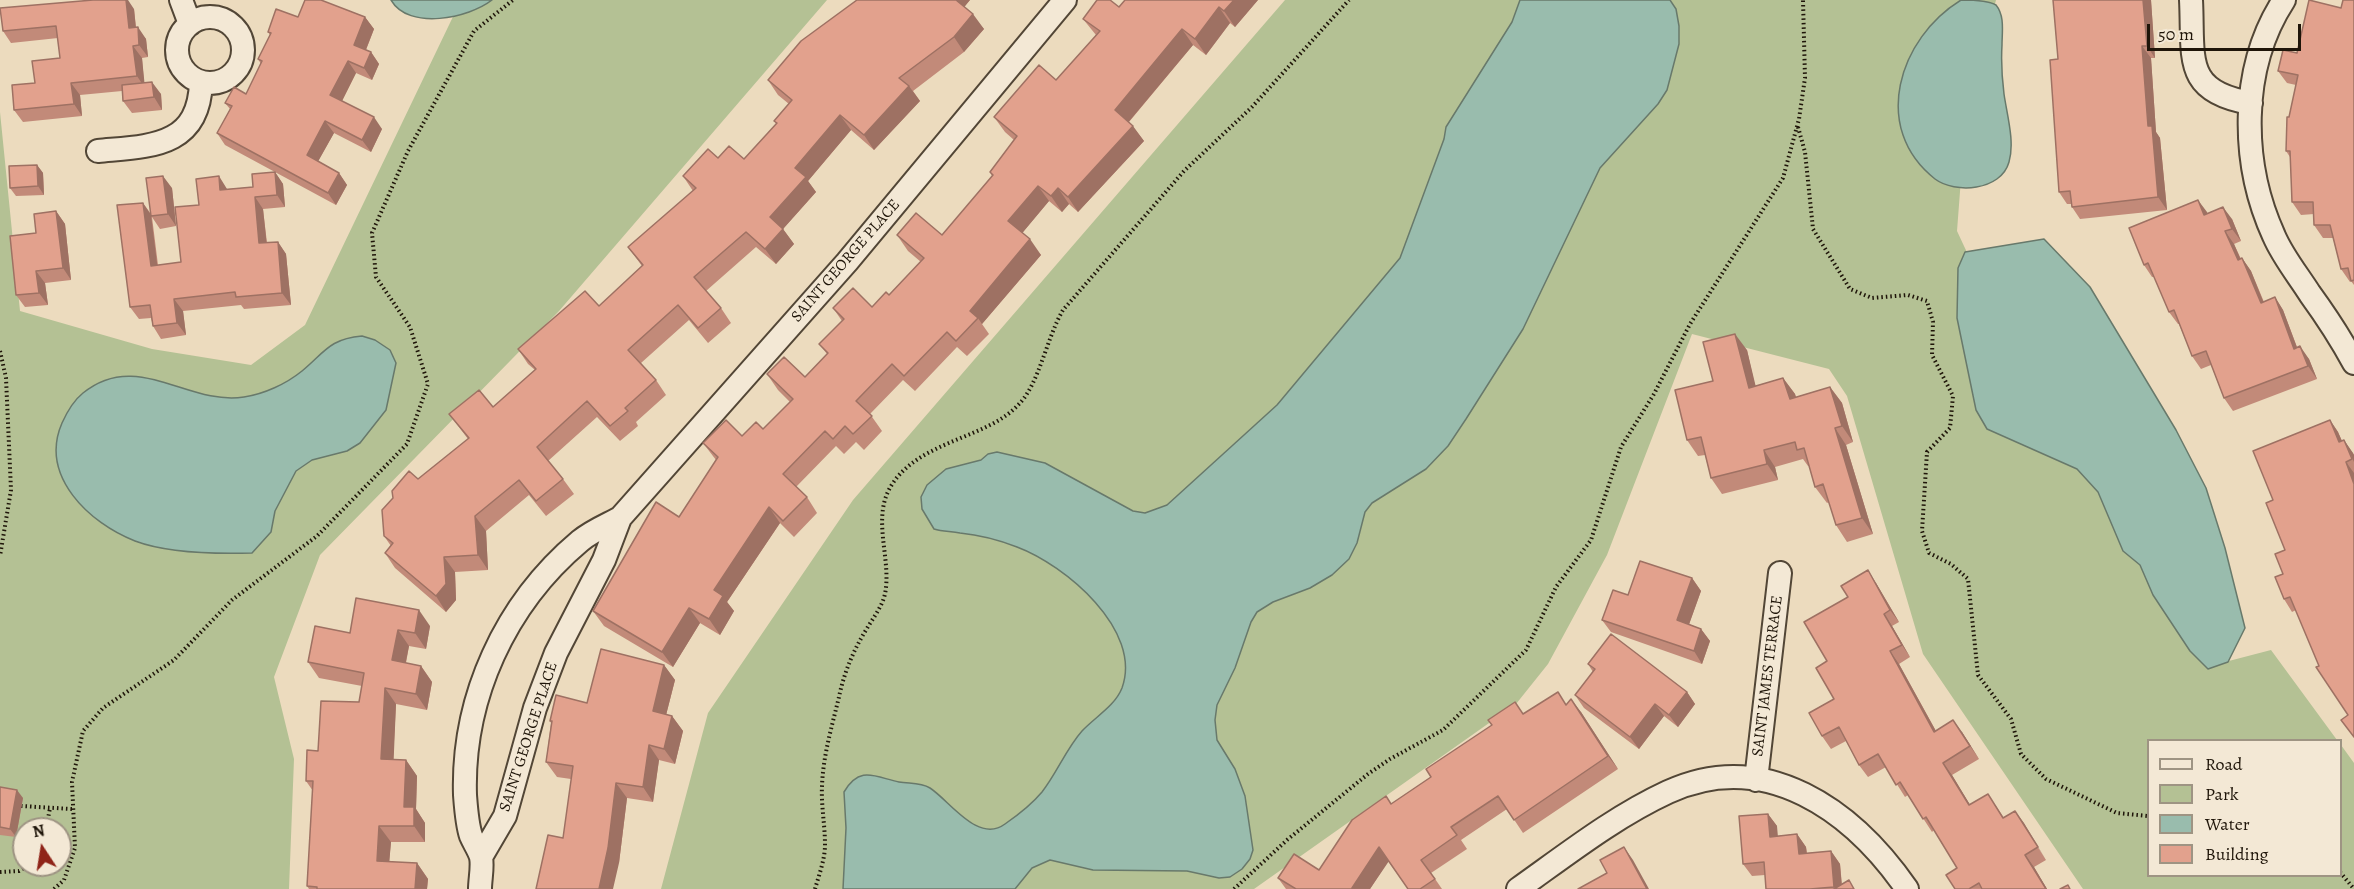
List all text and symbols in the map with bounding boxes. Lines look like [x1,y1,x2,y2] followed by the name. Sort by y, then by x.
[2150,12,2304,50] scale bar
[2158,22,2194,46] text: 50 m
[787,196,905,326] street label: SAINT GEORGE PLACE
[1749,594,1787,758] street label: SAINT JAMES TERRACE
[496,660,562,814] street label: SAINT GEORGE PLACE
[2147,739,2342,877] legend
[2205,752,2242,776] text: Road
[2205,782,2239,806] text: Park
[2205,812,2250,836] text: Water
[12,817,72,877] north arrow
[31,819,47,843] text: N
[2205,842,2269,866] text: Building

